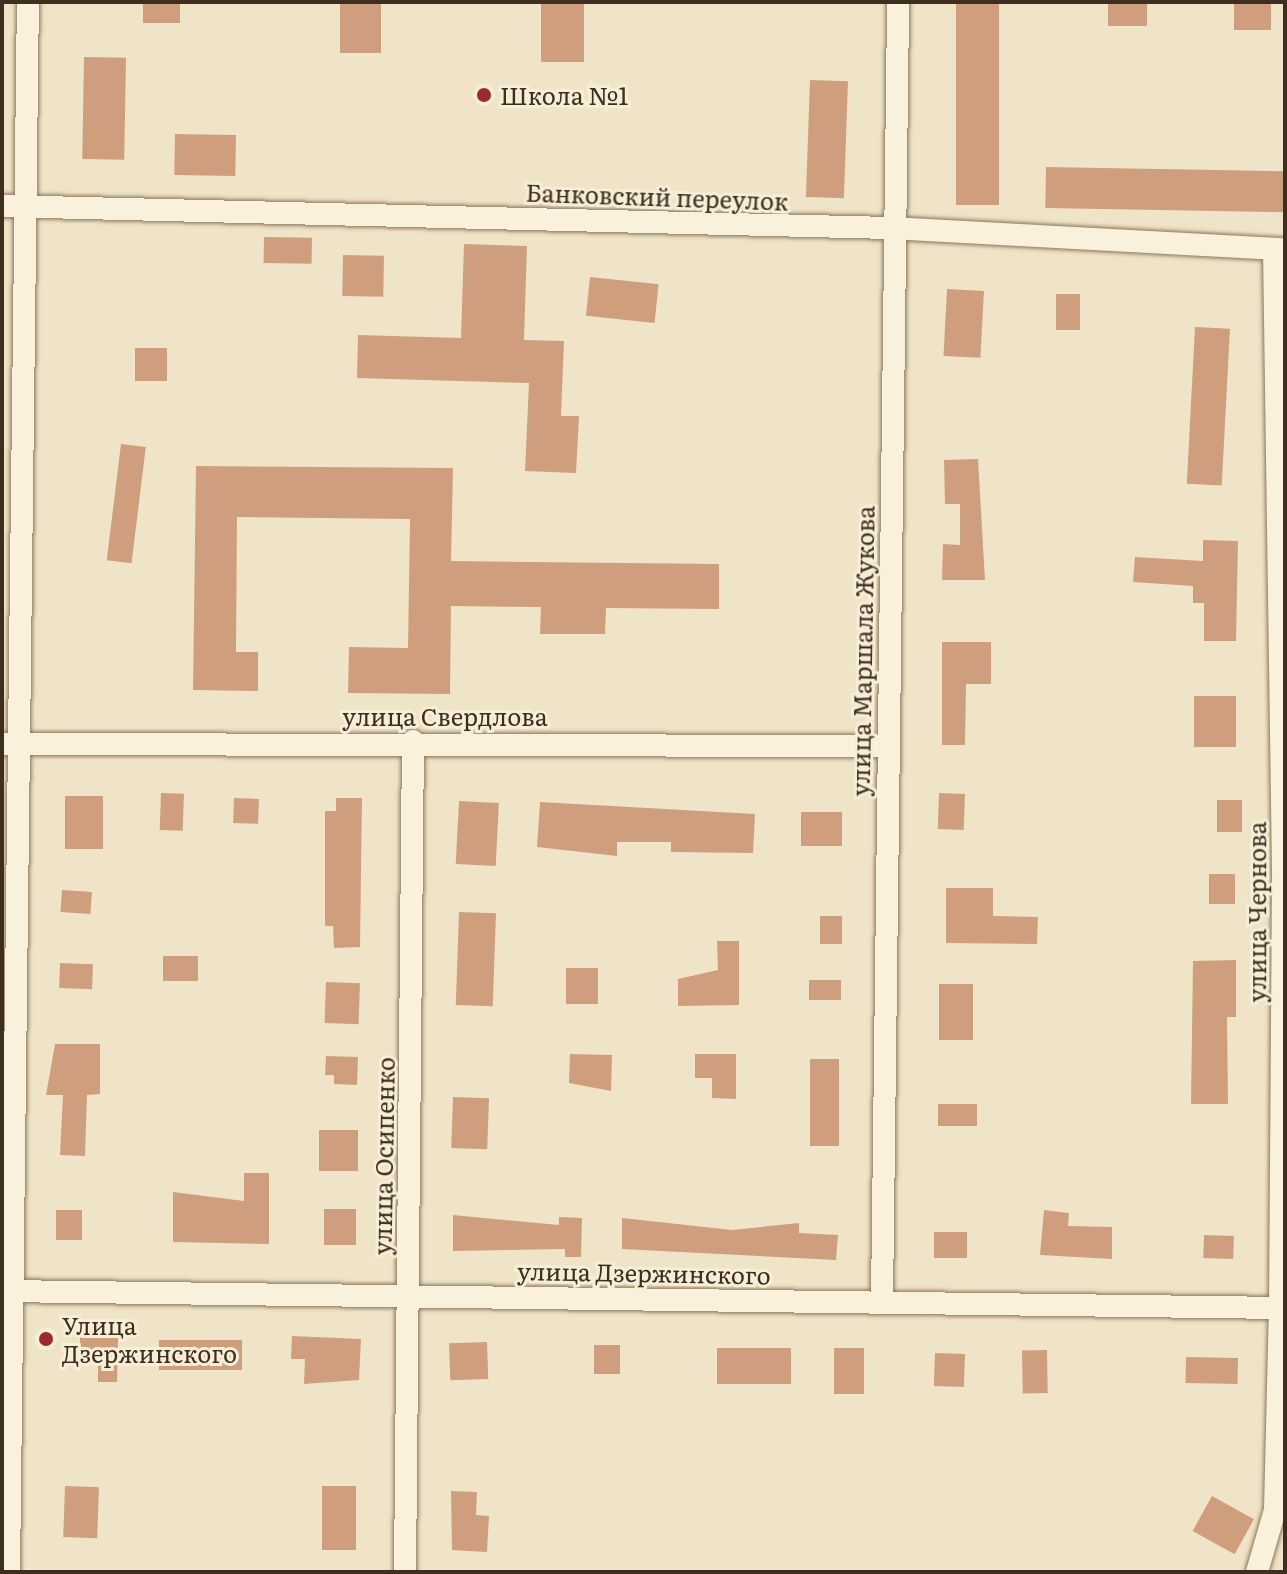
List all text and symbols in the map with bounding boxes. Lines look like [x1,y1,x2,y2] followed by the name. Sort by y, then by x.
[500,81,628,109] place label: Школа №1
[475,86,493,104] marker: Школа №1
[525,177,789,215] street label: Банковский переулок
[845,505,879,797] street label: улица Маршала Жукова
[342,702,548,730] street label: улица Свердлова
[1242,821,1270,1003] street label: улица Чернова
[367,1057,399,1255] street label: улица Осипенко
[517,1255,771,1289] street label: улица Дзержинского
[62,1311,237,1367] place label: Улица Дзержинского
[37,1330,55,1348] marker: Улица Дзержинского

